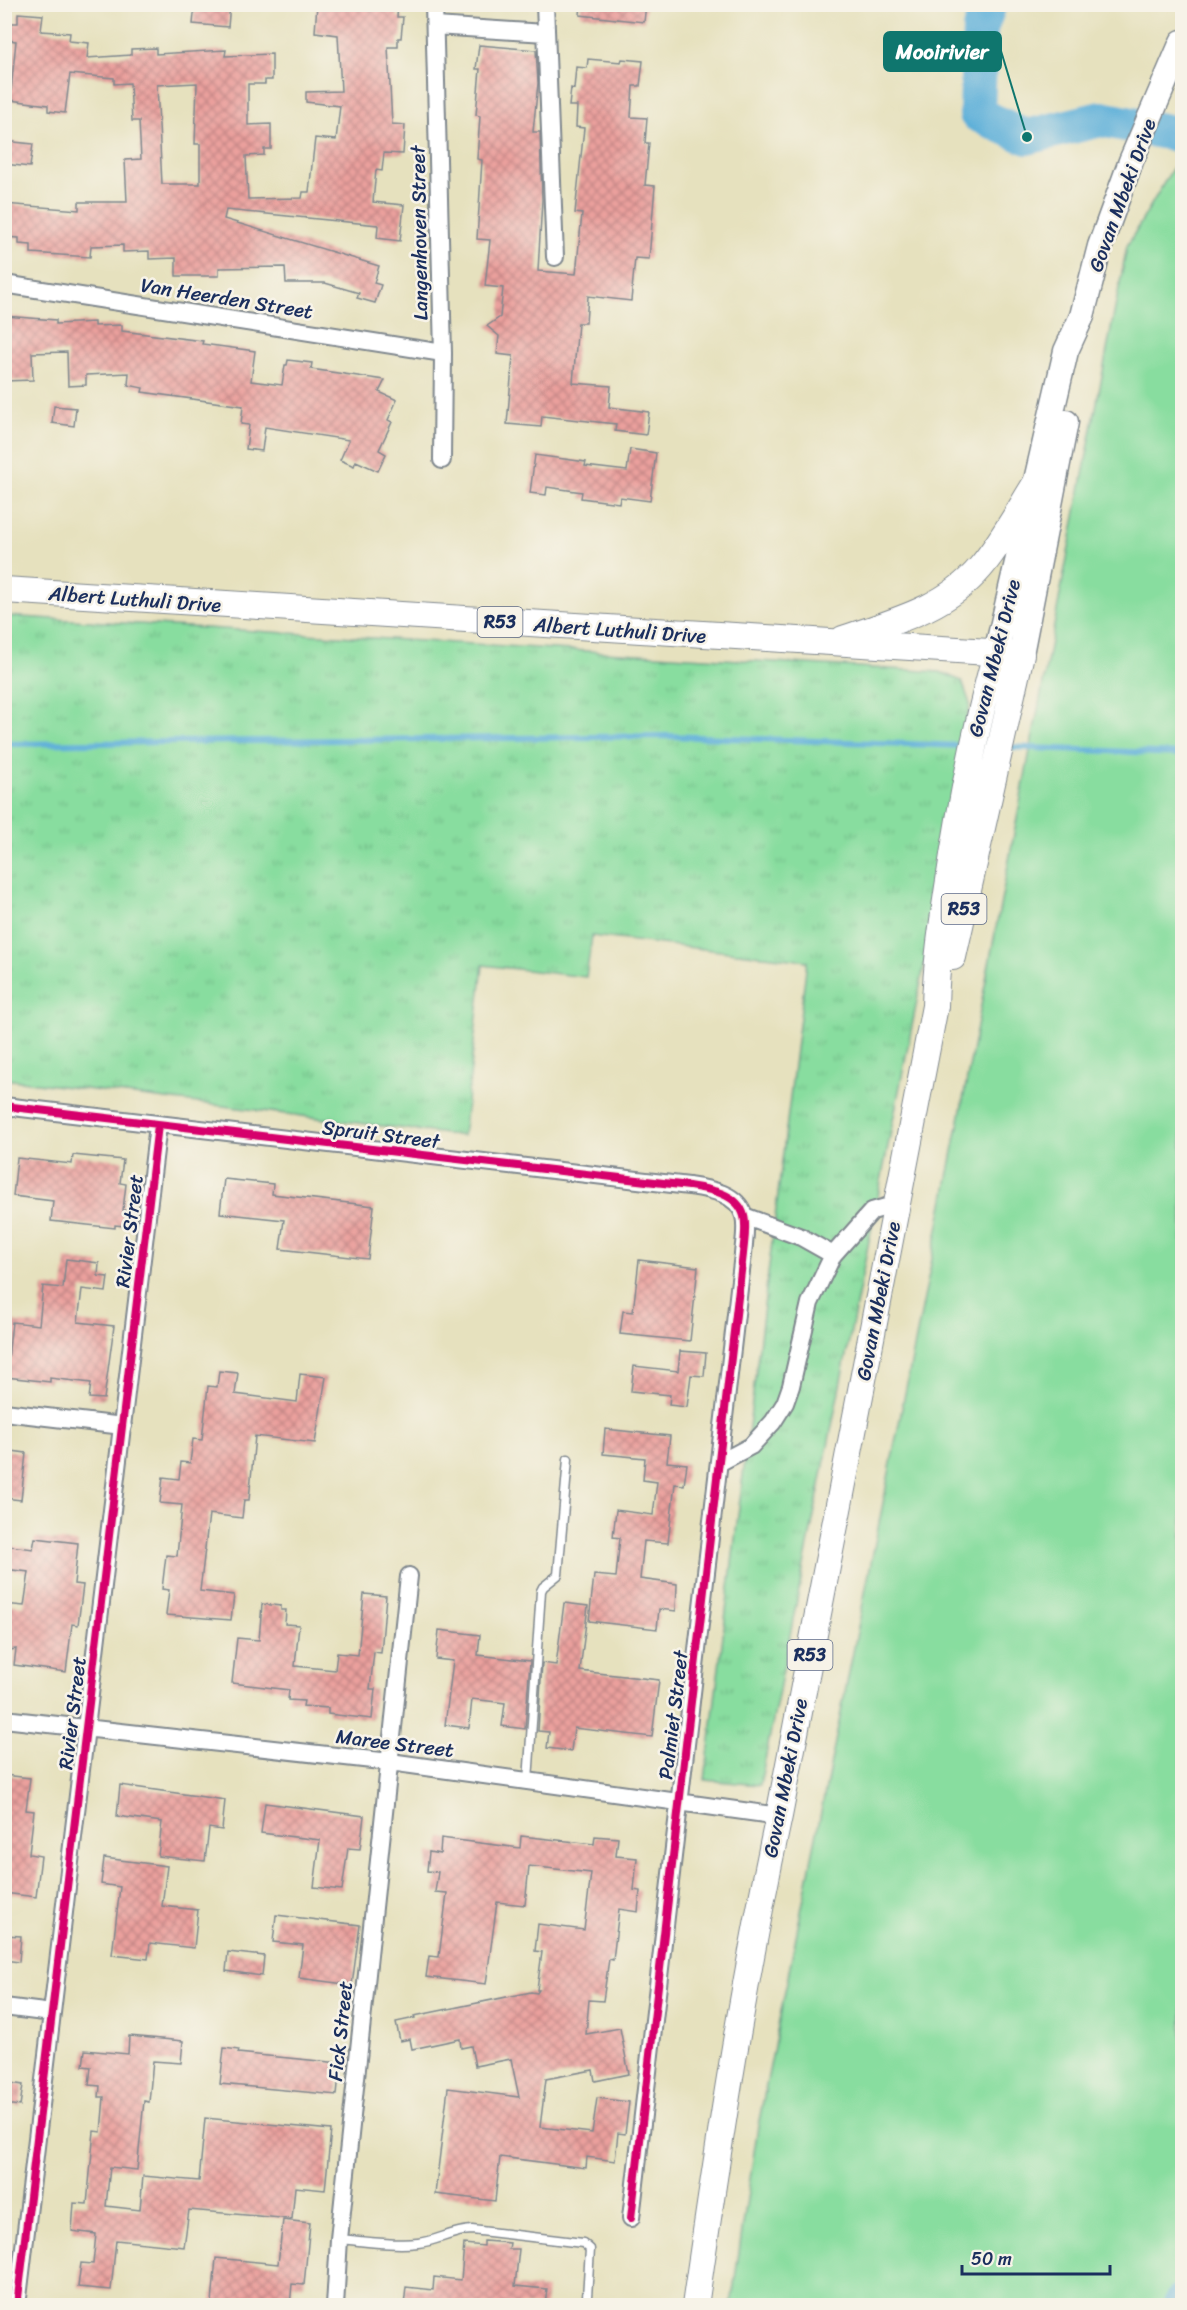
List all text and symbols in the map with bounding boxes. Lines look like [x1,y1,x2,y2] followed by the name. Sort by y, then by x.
[884,32,1001,71] callout: Mooirivier
[895,33,990,71] text: Mooirivier
[1078,113,1167,277] street label: Govan Mbeki Drive
[400,144,439,321] street label: Langenhoven Street
[138,268,316,329] street label: Van Heerden Street
[958,575,1031,741] street label: Govan Mbeki Drive
[47,576,223,623] street label: Albert Luthuli Drive
[478,607,522,637] road number: R53
[532,607,708,654] street label: Albert Luthuli Drive
[942,894,986,924] road number: R53
[320,1110,443,1159] street label: Spruit Street
[105,1172,154,1290] street label: Rivier Street
[846,1218,911,1384] street label: Govan Mbeki Drive
[788,1640,832,1670] road number: R53
[648,1648,699,1782] street label: Palmiet Street
[48,1654,97,1772] street label: Rivier Street
[753,1695,818,1861] street label: Govan Mbeki Drive
[334,1719,456,1768] street label: Maree Street
[318,1979,363,2083] street label: Fick Street
[962,2238,1110,2276] scale bar
[971,2243,1012,2275] text: 50 m

